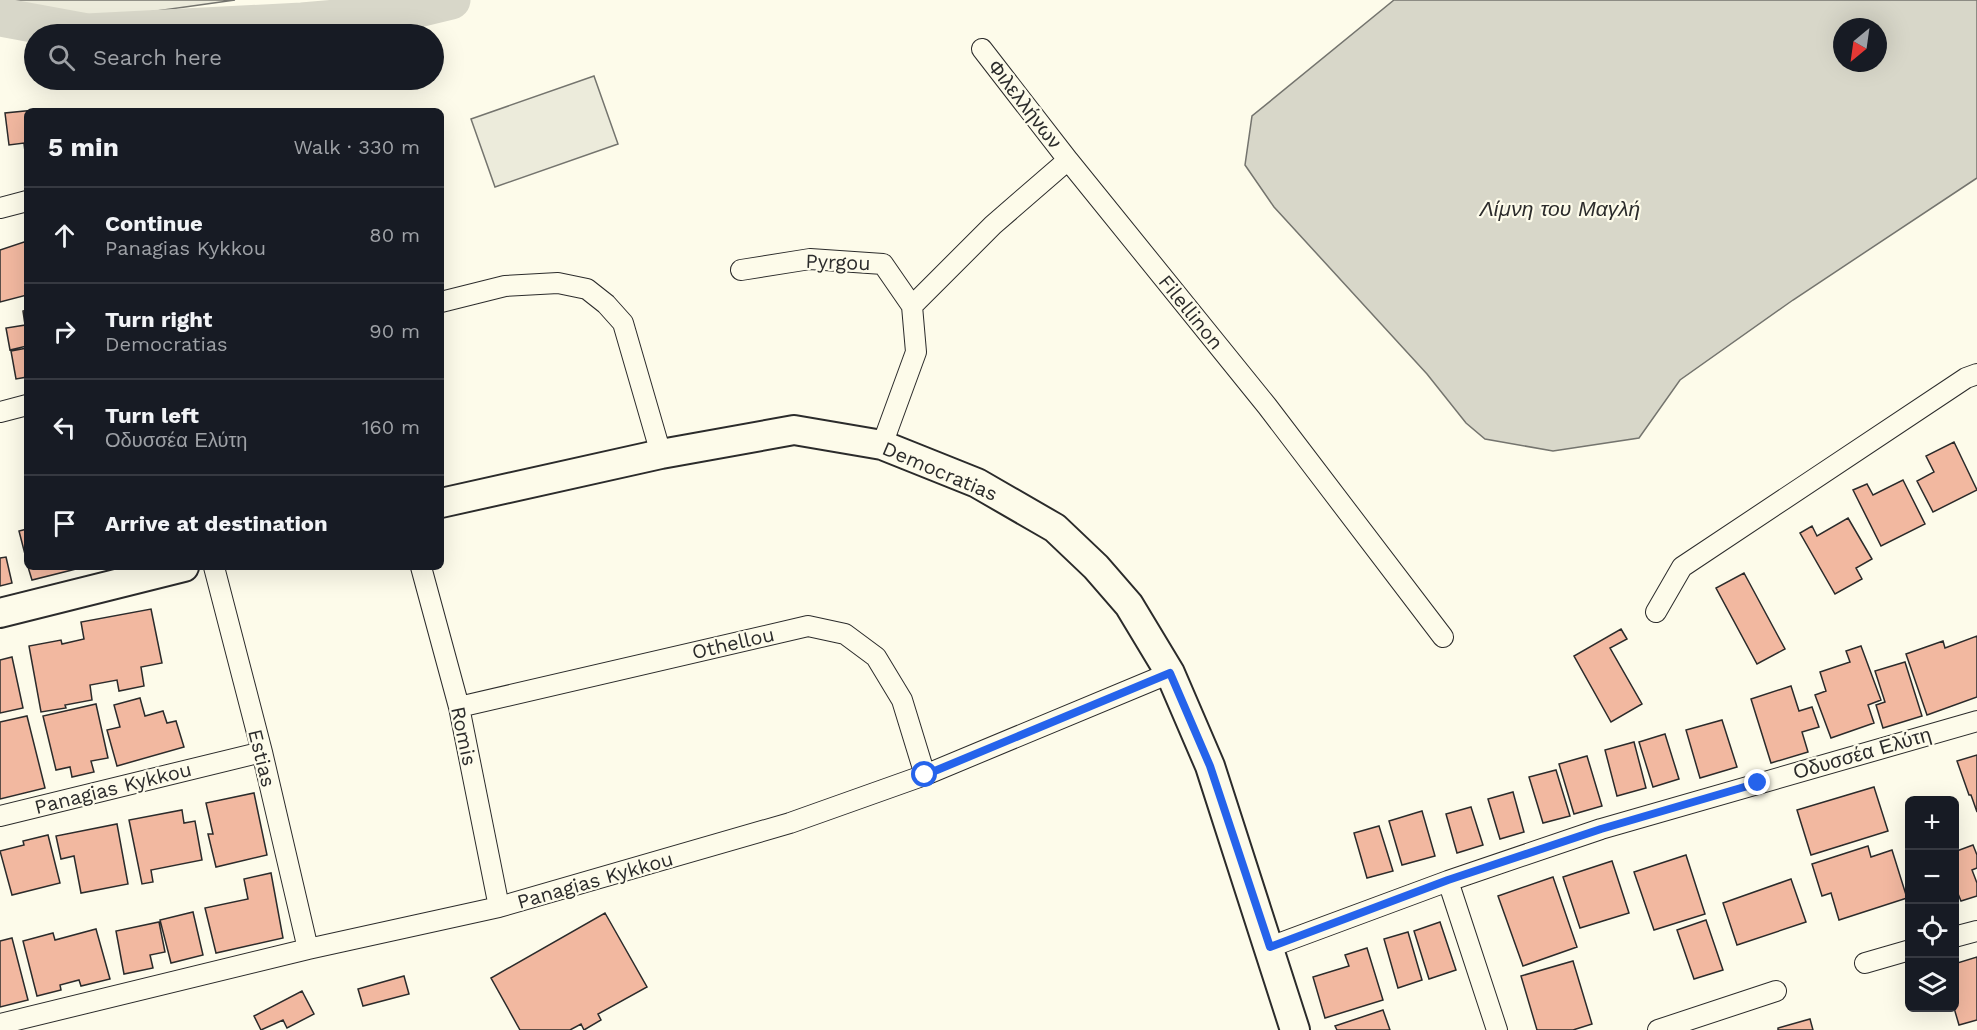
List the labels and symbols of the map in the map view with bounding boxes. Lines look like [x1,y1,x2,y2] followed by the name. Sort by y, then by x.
[1833,18,1887,72] north arrow
[983,55,1067,153] street label: Φιλελλήνων
[1479,196,1640,221] water label: Λίμνη του Μαγλή
[805,249,871,275] street label: Pyrgou
[1154,270,1228,354] street label: Filellinon
[879,436,1001,506] street label: Democratias
[689,622,777,664] street label: Othellou
[446,704,482,768] street label: Romis
[1790,722,1934,784] street label: Οδυσσέα Ελύτη
[243,727,281,789] street label: Estias
[32,757,194,819] street label: Panagias Kykkou
[911,761,937,787] route start
[1744,769,1770,795] route end
[514,846,676,914] street label: Panagias Kykkou

